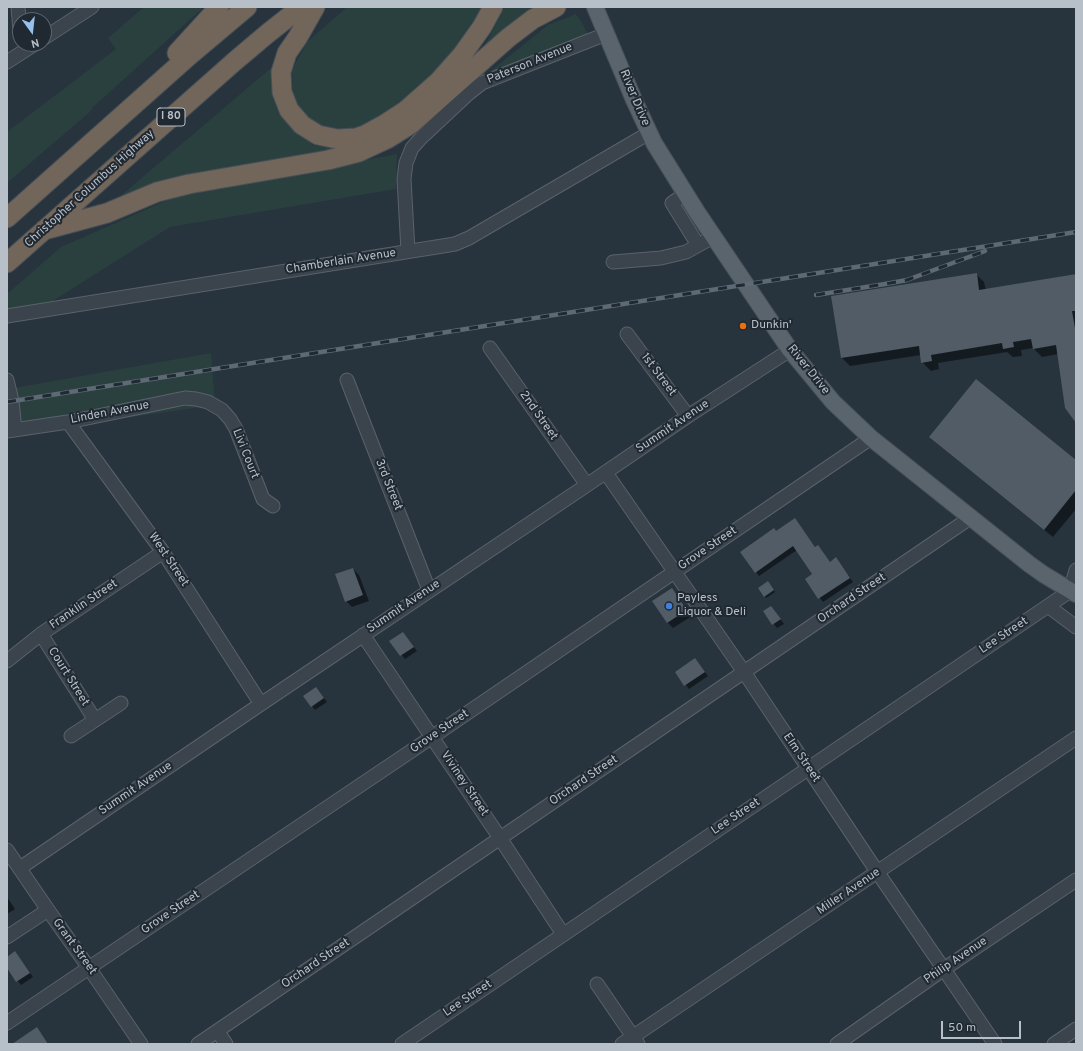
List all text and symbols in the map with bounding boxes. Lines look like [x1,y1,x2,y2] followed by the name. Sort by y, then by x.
[12,12,52,52] north arrow
[29,35,40,50] text: N
[485,40,575,88] street label: Paterson Avenue
[616,68,652,128] street label: River Drive
[157,108,185,126] road number: I 80
[22,127,158,251] street label: Christopher Columbus Highway
[285,246,397,278] street label: Chamberlain Avenue
[751,319,792,333] place label: Dunkin'
[738,321,748,331] marker: Dunkin'
[784,342,832,398] street label: River Drive
[637,351,679,399] street label: 1st Street
[516,389,560,443] street label: 2nd Street
[634,397,712,457] street label: Summit Avenue
[70,398,150,428] street label: Linden Avenue
[228,427,262,481] street label: Livi Court
[371,457,405,513] street label: 3rd Street
[676,524,740,574] street label: Grove Street
[145,530,191,590] street label: West Street
[815,571,889,627] street label: Orchard Street
[47,577,121,633] street label: Franklin Street
[365,577,443,637] street label: Summit Avenue
[677,592,746,620] place label: Payless Liquor & Deli
[664,601,674,611] marker: Payless Liquor & Deli
[977,614,1031,658] street label: Lee Street
[44,645,92,709] street label: Court Street
[408,707,472,757] street label: Grove Street
[779,731,823,785] street label: Elm Street
[437,749,491,819] street label: Viviney Street
[547,753,621,809] street label: Orchard Street
[97,759,175,819] street label: Summit Avenue
[709,795,763,839] street label: Lee Street
[815,866,883,918] street label: Miller Avenue
[139,888,203,938] street label: Grove Street
[49,916,99,978] street label: Grant Street
[922,935,990,987] street label: Philip Avenue
[279,936,353,992] street label: Orchard Street
[441,977,495,1021] street label: Lee Street
[943,1013,1023,1039] scale bar
[948,1020,976,1036] text: 50 m

